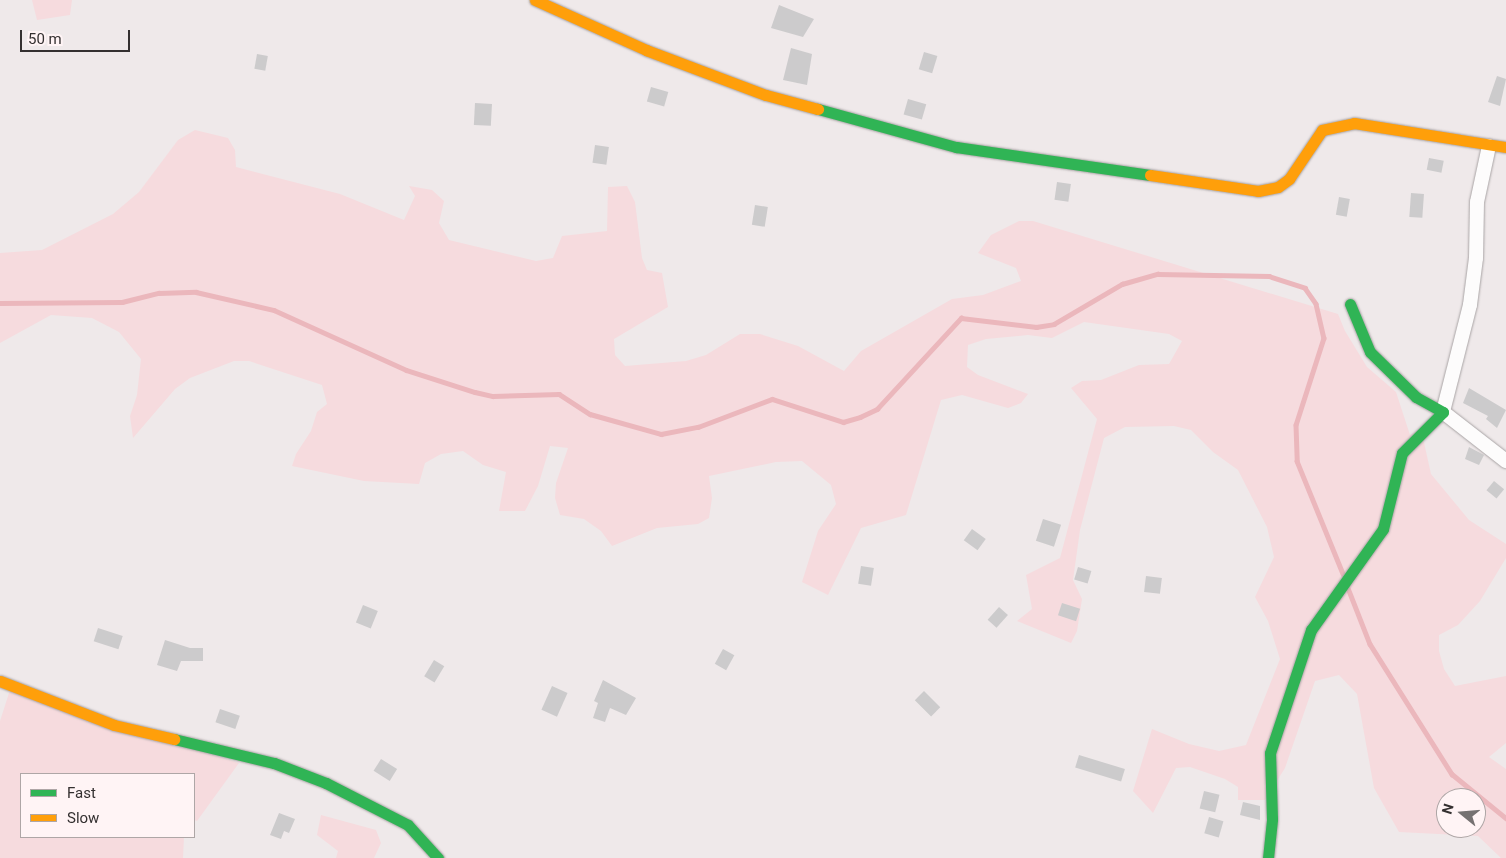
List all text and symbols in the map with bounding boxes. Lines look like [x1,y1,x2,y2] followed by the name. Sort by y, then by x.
[22,20,132,52] scale bar
[28,30,62,48] text: 50 m
[20,773,195,838] legend
[67,784,96,802] text: Fast
[1436,788,1486,838] north arrow
[1439,802,1457,816] text: N
[67,809,99,827] text: Slow

